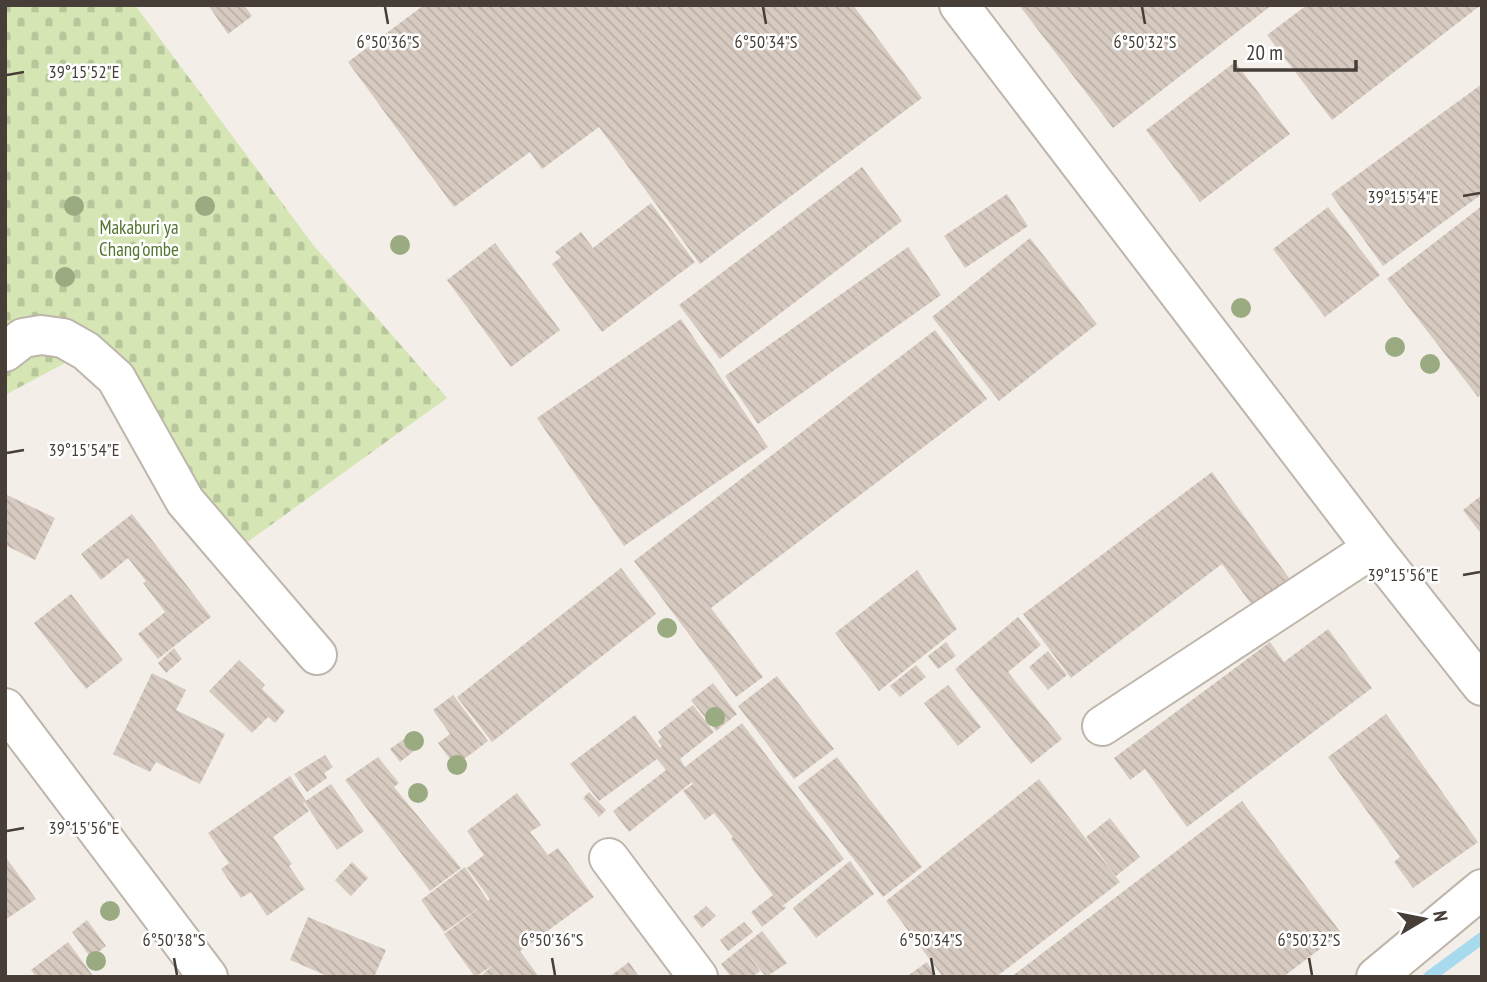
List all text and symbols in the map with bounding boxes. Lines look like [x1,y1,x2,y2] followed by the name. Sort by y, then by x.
[1235,28,1356,72] scale bar
[357,30,420,53] text: 6°50'36"S
[735,30,798,53] text: 6°50'34"S
[1114,30,1177,53] text: 6°50'32"S
[1246,39,1283,66] text: 20 m
[49,60,119,83] text: 39°15'52"E
[1368,185,1438,208] text: 39°15'54"E
[99,215,179,261] park label: Makaburi ya Chang'ombe
[49,438,119,461] text: 39°15'54"E
[1368,563,1438,586] text: 39°15'56"E
[49,816,119,839] text: 39°15'56"E
[1389,884,1459,954] north arrow
[1428,909,1453,923] text: N
[143,928,206,951] text: 6°50'38"S
[521,928,584,951] text: 6°50'36"S
[900,928,963,951] text: 6°50'34"S
[1278,928,1341,951] text: 6°50'32"S

